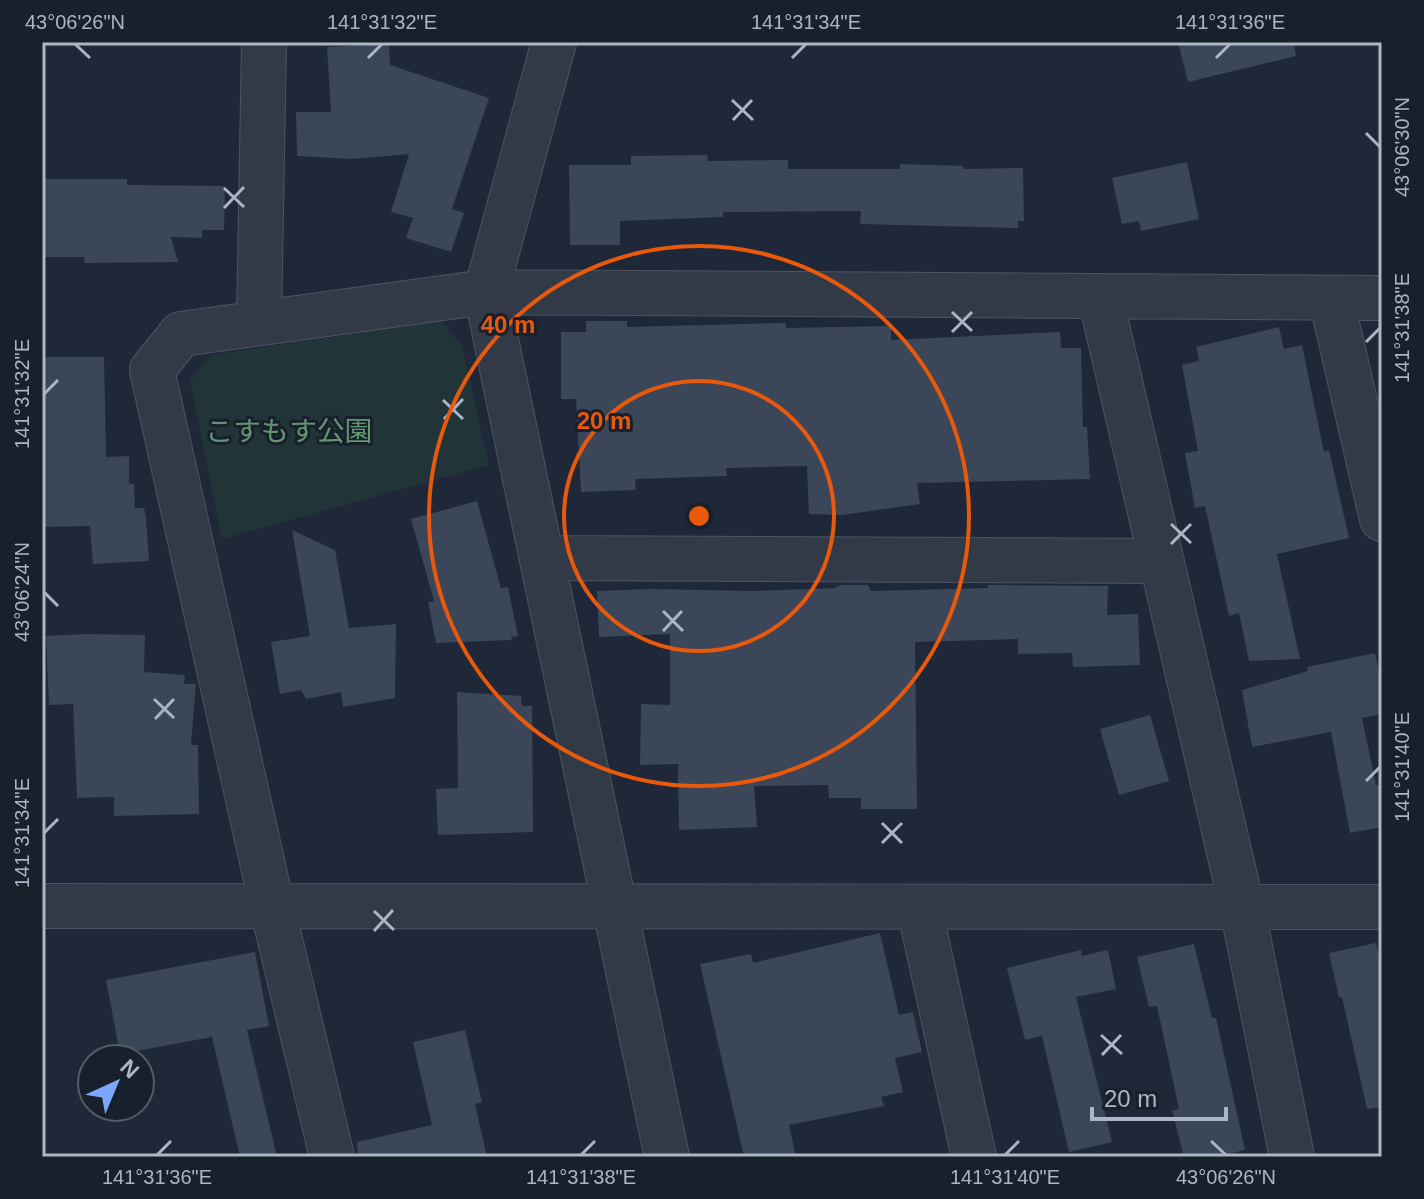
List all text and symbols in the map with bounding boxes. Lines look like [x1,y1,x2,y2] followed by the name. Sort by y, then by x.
[25,11,125,33] text: 43°06'26"N
[327,11,437,33] text: 141°31'32"E
[751,11,861,33] text: 141°31'34"E
[1175,11,1285,33] text: 141°31'36"E
[1391,97,1413,197] text: 43°06'30"N
[1391,273,1413,383] text: 141°31'38"E
[481,311,535,338] text: 40 m
[11,339,33,449] text: 141°31'32"E
[577,407,631,434] text: 20 m
[205,416,373,447] park label: こすもす公園
[685,502,713,530] centre of rings
[11,542,33,642] text: 43°06'24"N
[1391,712,1413,822] text: 141°31'40"E
[11,778,33,888] text: 141°31'34"E
[76,1043,156,1123] north arrow
[115,1054,144,1083] text: N
[1092,1071,1226,1121] scale bar
[1104,1085,1157,1112] text: 20 m
[102,1166,212,1188] text: 141°31'36"E
[526,1166,636,1188] text: 141°31'38"E
[950,1166,1060,1188] text: 141°31'40"E
[1176,1166,1276,1188] text: 43°06'26"N

